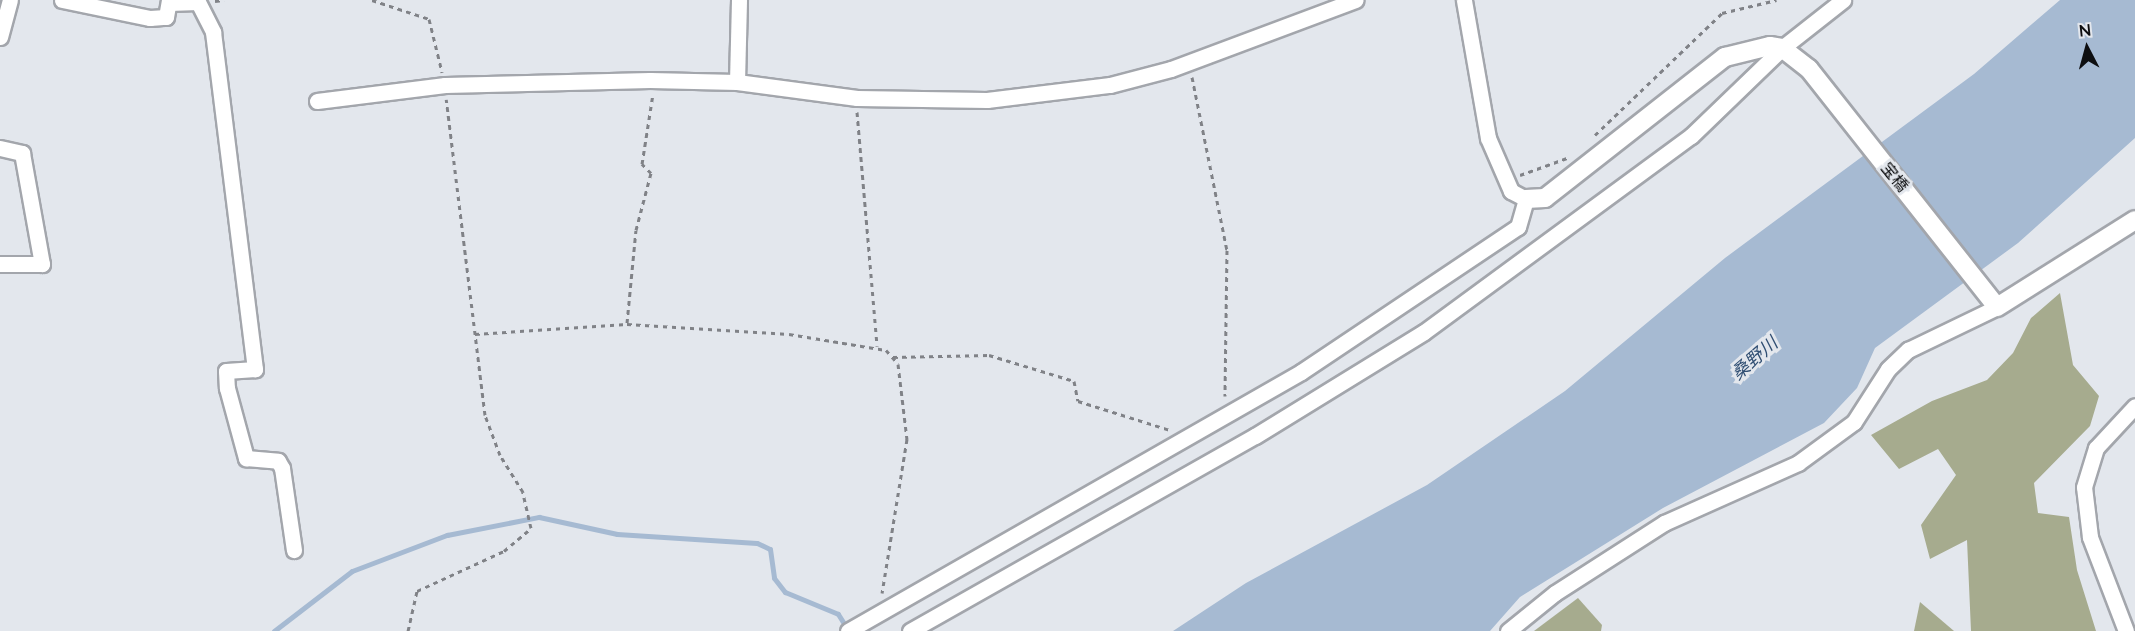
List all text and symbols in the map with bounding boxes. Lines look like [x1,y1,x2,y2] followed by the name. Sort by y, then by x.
[2057,18,2117,78] north arrow
[2078,20,2092,40] text: N
[1877,159,1913,195] street label: 宝橋
[1727,332,1781,384] water label: 桑野川

